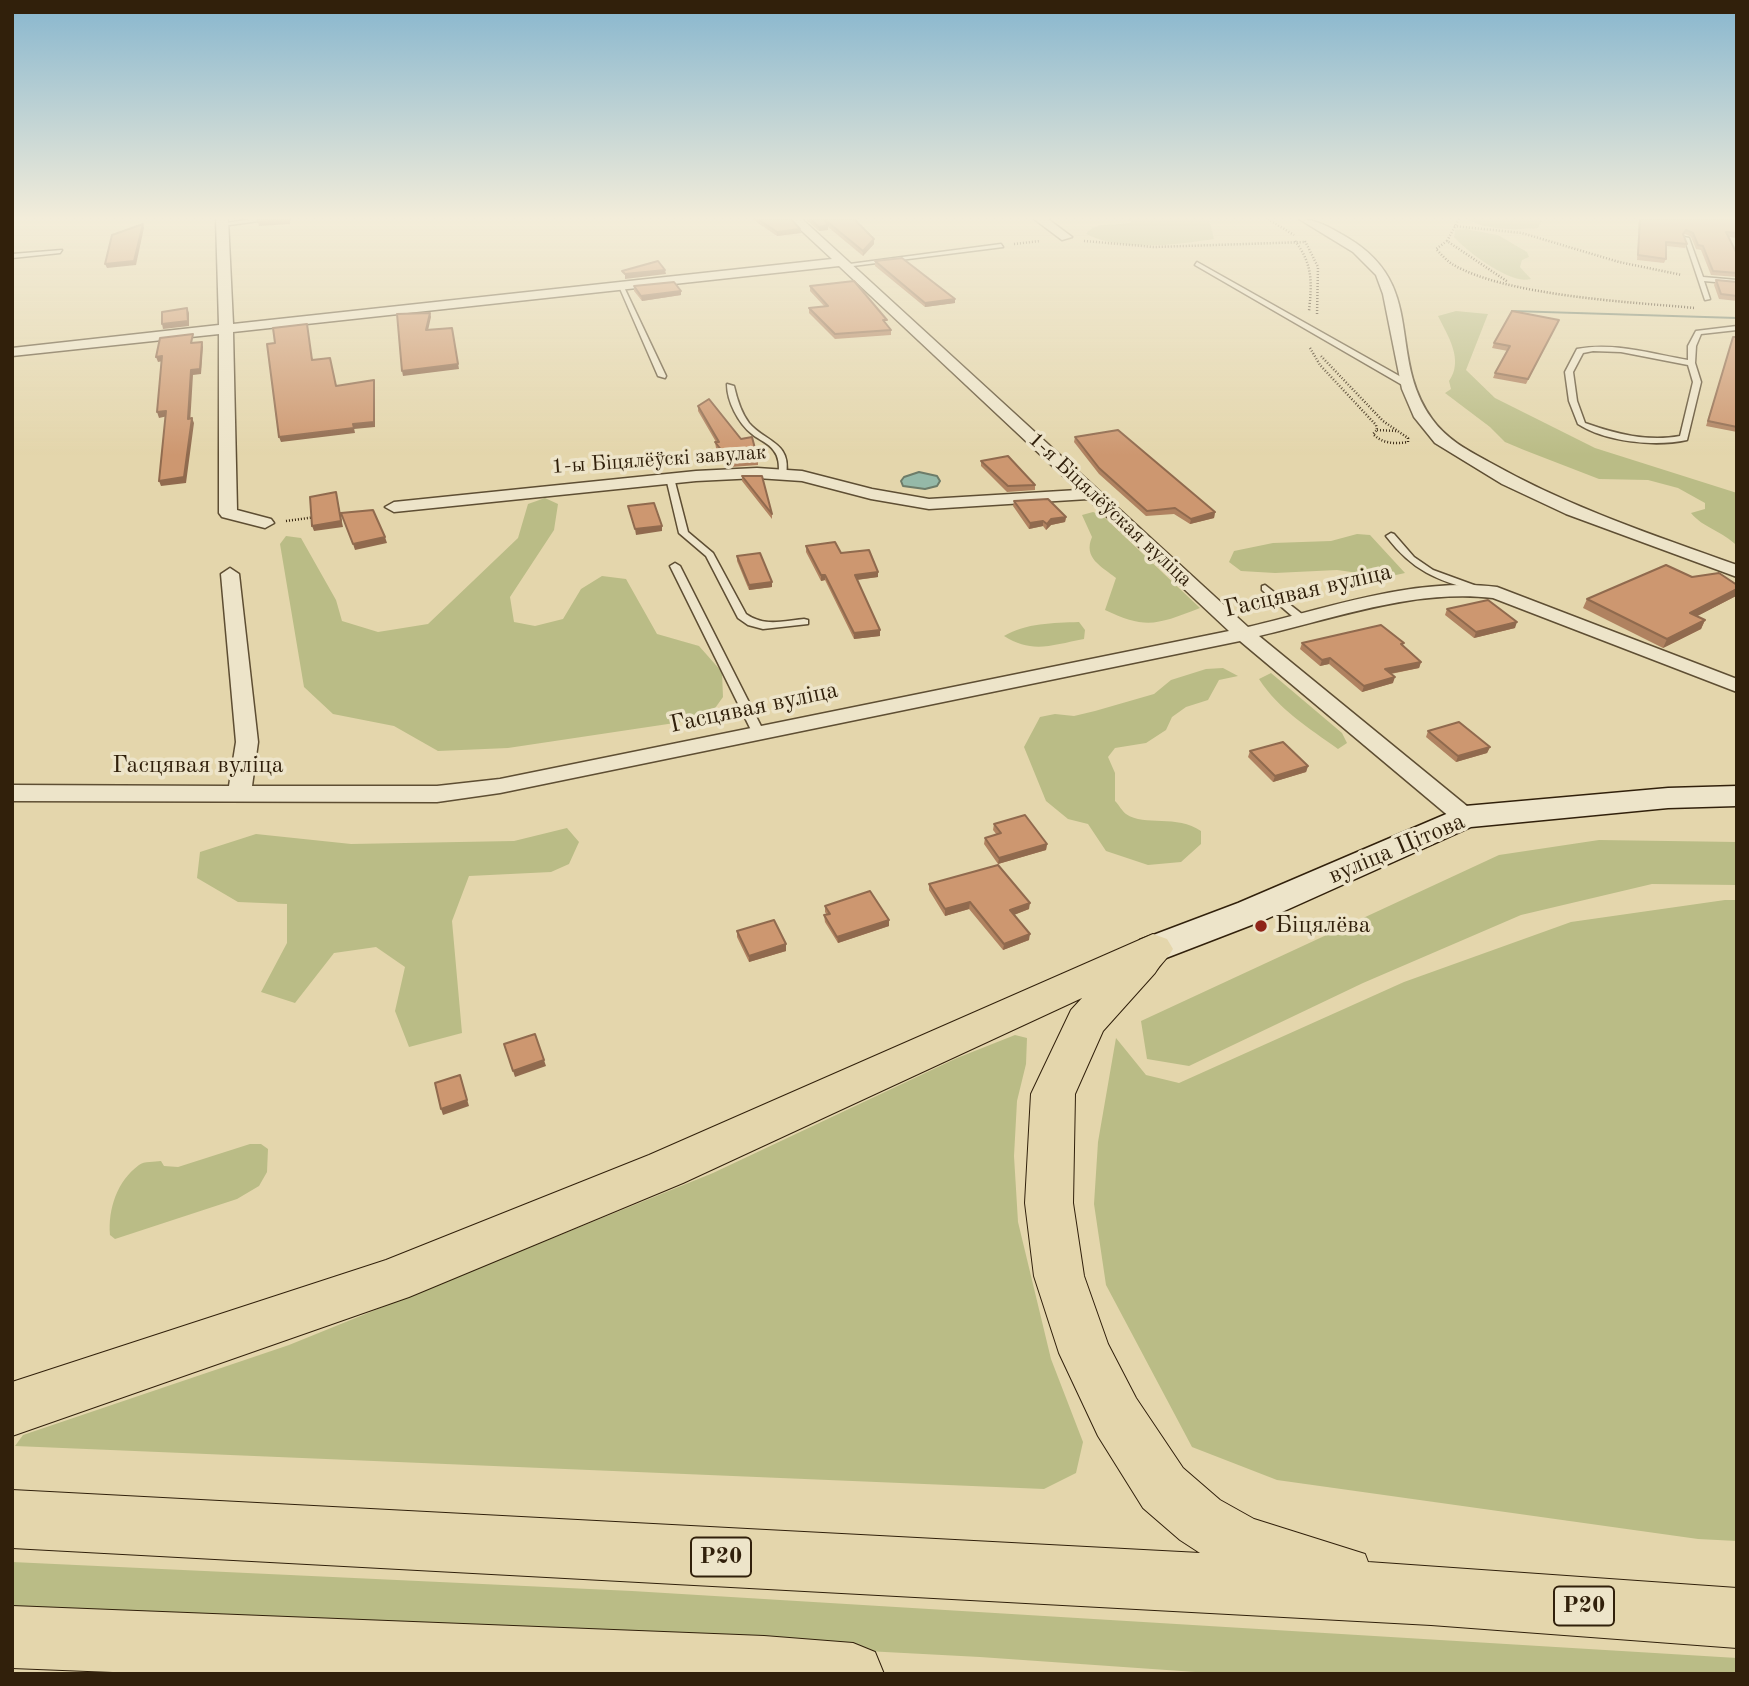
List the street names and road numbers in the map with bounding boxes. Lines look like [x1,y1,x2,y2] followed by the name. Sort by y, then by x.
[1023,427,1197,593] street label: 1-я Біцялёўская вуліца
[551,440,767,480] street label: 1-ы Біцялёўскі завулак
[1221,558,1395,624] street label: Гасцявая вуліца
[667,676,841,740] street label: Гасцявая вуліца
[112,752,284,780] street label: Гасцявая вуліца
[1324,807,1470,891] street label: вуліца Цітова
[691,1538,751,1576] road number: Р20
[1554,1586,1614,1625] road number: Р20

